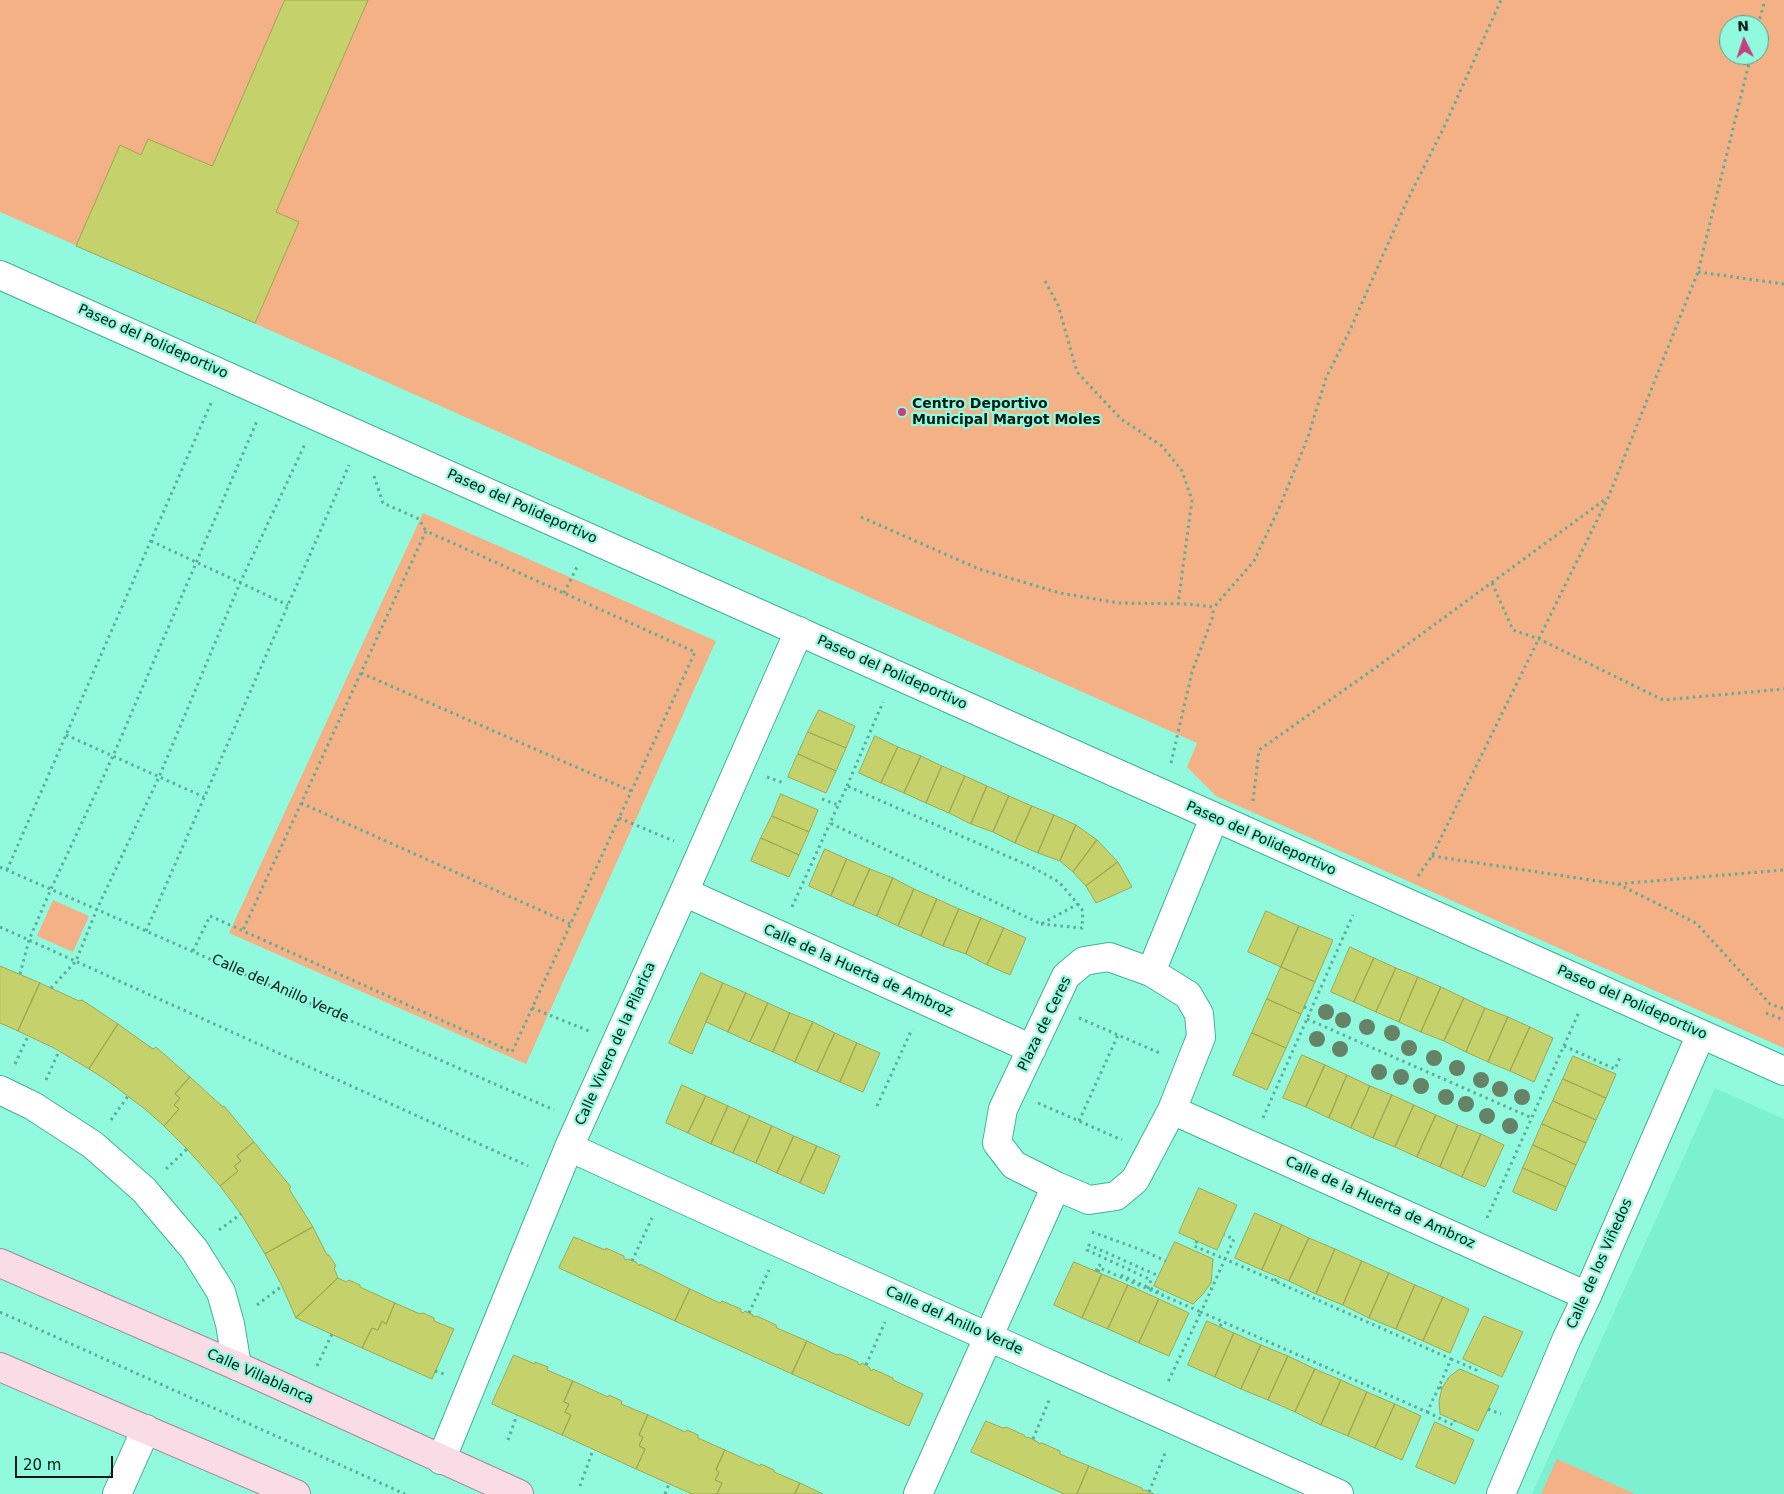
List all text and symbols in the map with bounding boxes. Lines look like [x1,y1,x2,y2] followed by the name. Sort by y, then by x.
[1719,15,1769,65] north arrow
[1737,18,1749,34] text: N
[75,301,231,383] street label: Paseo del Polideportivo
[912,396,1101,428] place label: Centro Deportivo Municipal Margot Moles
[896,406,908,418] marker: Centro Deportivo Municipal Margot Moles
[444,466,600,548] street label: Paseo del Polideportivo
[814,632,970,714] street label: Paseo del Polideportivo
[1183,798,1339,880] street label: Paseo del Polideportivo
[761,921,955,1021] street label: Calle de la Huerta de Ambroz
[209,951,351,1027] street label: Calle del Anillo Verde
[572,960,660,1128] street label: Calle Vivero de la Pilarica
[1554,962,1710,1044] street label: Paseo del Polideportivo
[1015,974,1075,1074] street label: Plaza de Ceres
[1283,1153,1477,1253] street label: Calle de la Huerta de Ambroz
[1564,1196,1636,1332] street label: Calle de los Viñedos
[883,1283,1025,1359] street label: Calle del Anillo Verde
[204,1346,316,1408] street label: Calle Villablanca
[18,1446,115,1478] scale bar
[23,1456,61,1474] text: 20 m

